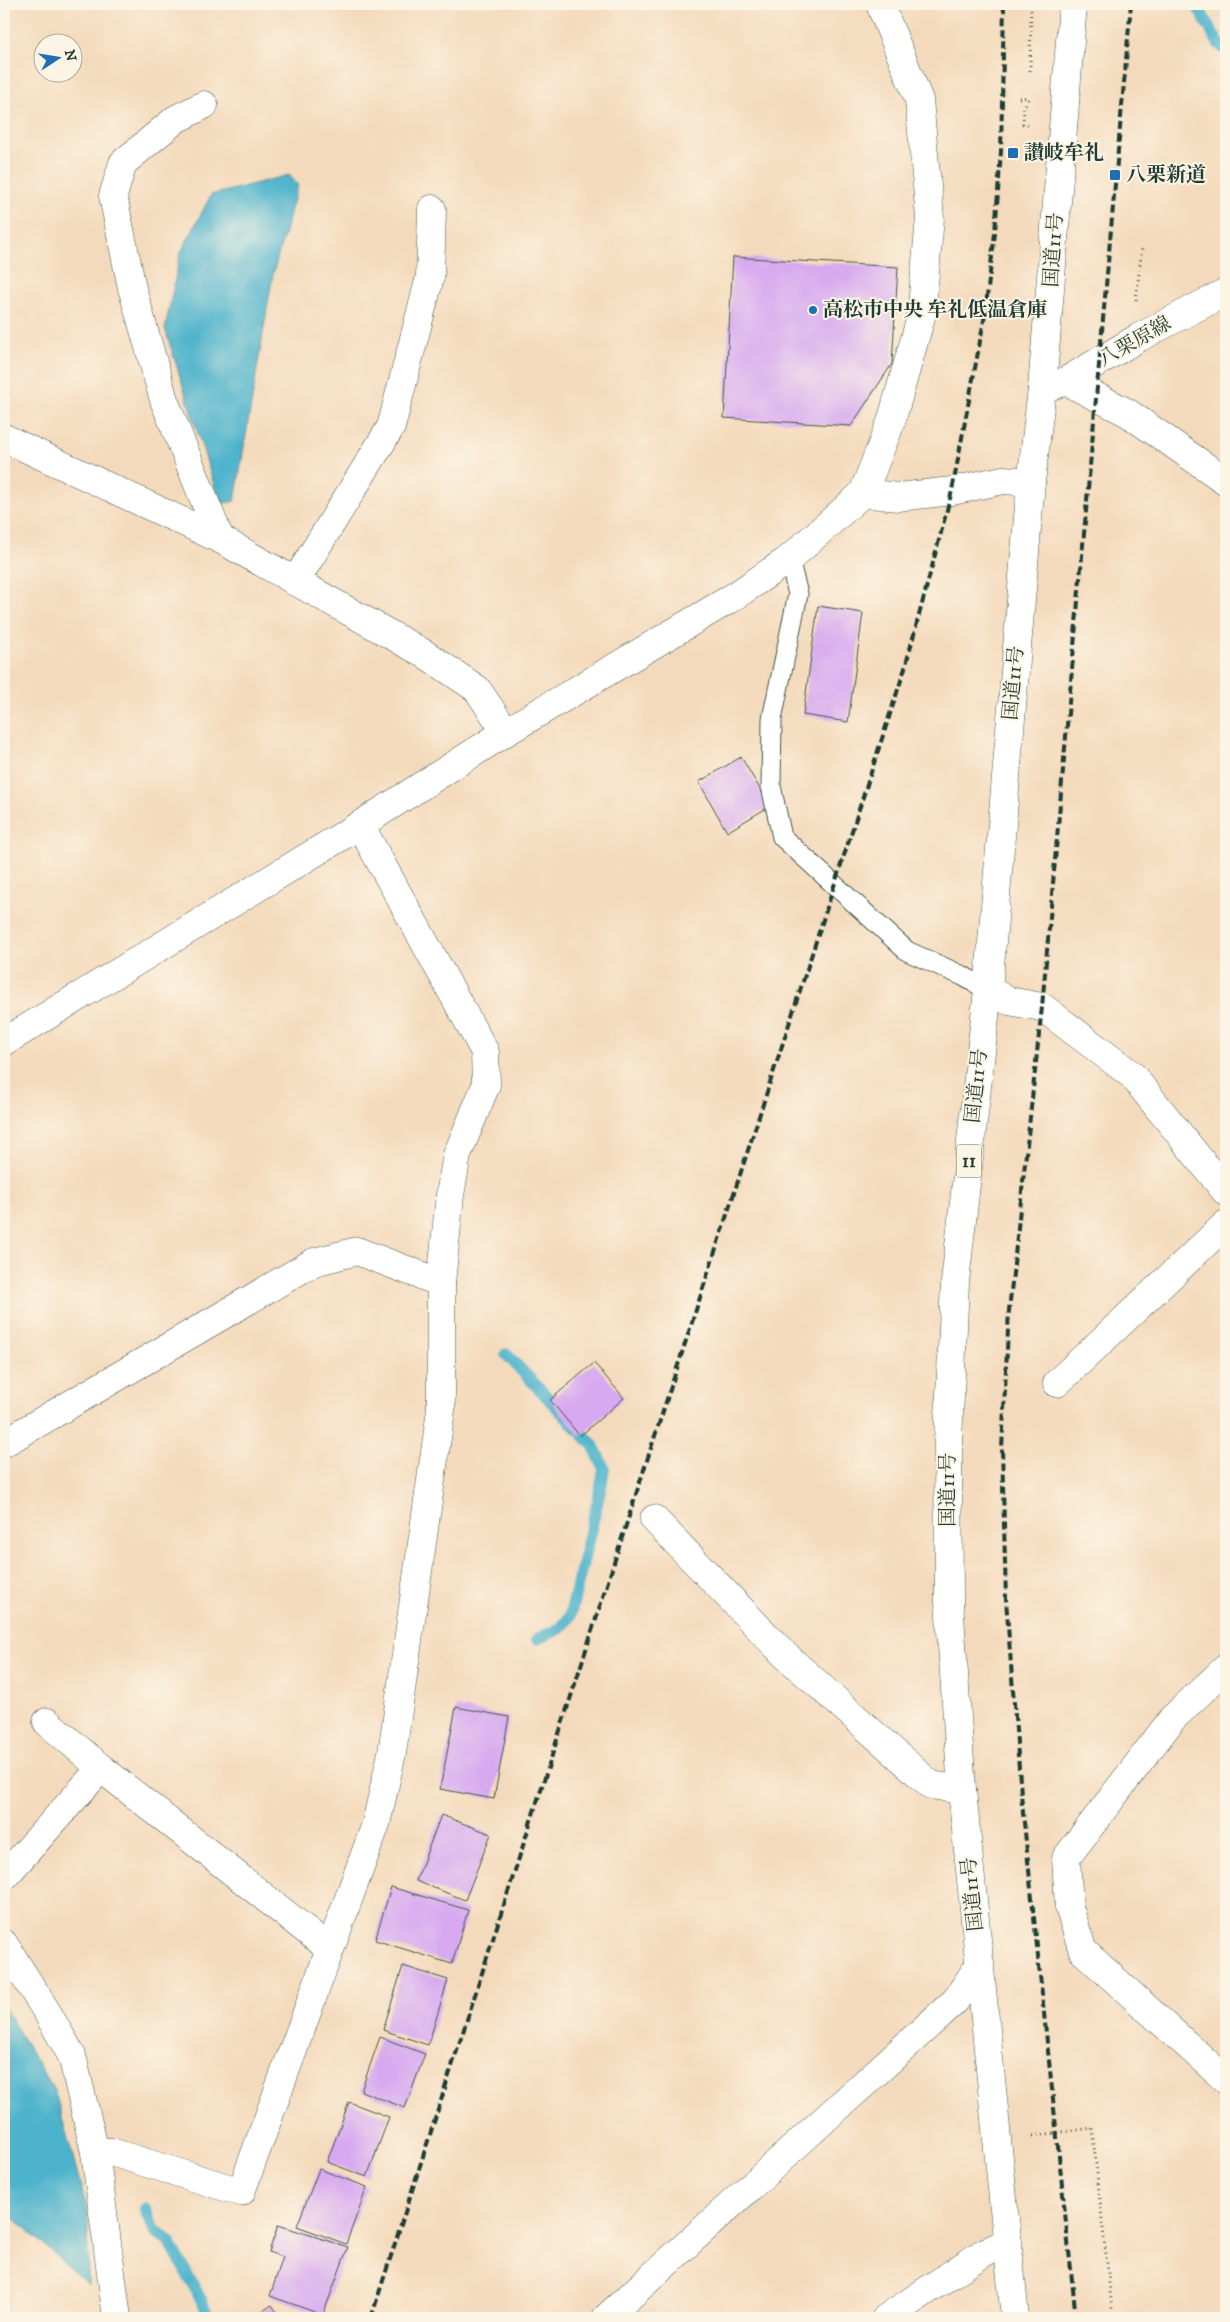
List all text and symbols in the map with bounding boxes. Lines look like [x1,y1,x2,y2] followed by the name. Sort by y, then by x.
[32,32,82,82] north arrow
[60,48,80,63] text: N
[1024,141,1104,166] place label: 讃岐牟礼
[1006,146,1020,160] marker: 讃岐牟礼
[1126,163,1206,188] place label: 八栗新道
[1108,168,1122,182] marker: 八栗新道
[1039,212,1069,288] street label: 国道11号
[823,298,1047,323] place label: 高松市中央 牟礼低温倉庫
[807,304,819,316] marker: 高松市中央 牟礼低温倉庫
[1094,311,1176,373] street label: 八栗原線
[998,645,1030,721] street label: 国道11号
[961,1048,993,1124] street label: 国道11号
[956,1144,982,1178] road number: 11
[936,1453,961,1527] street label: 国道11号
[957,1856,989,1932] street label: 国道11号

